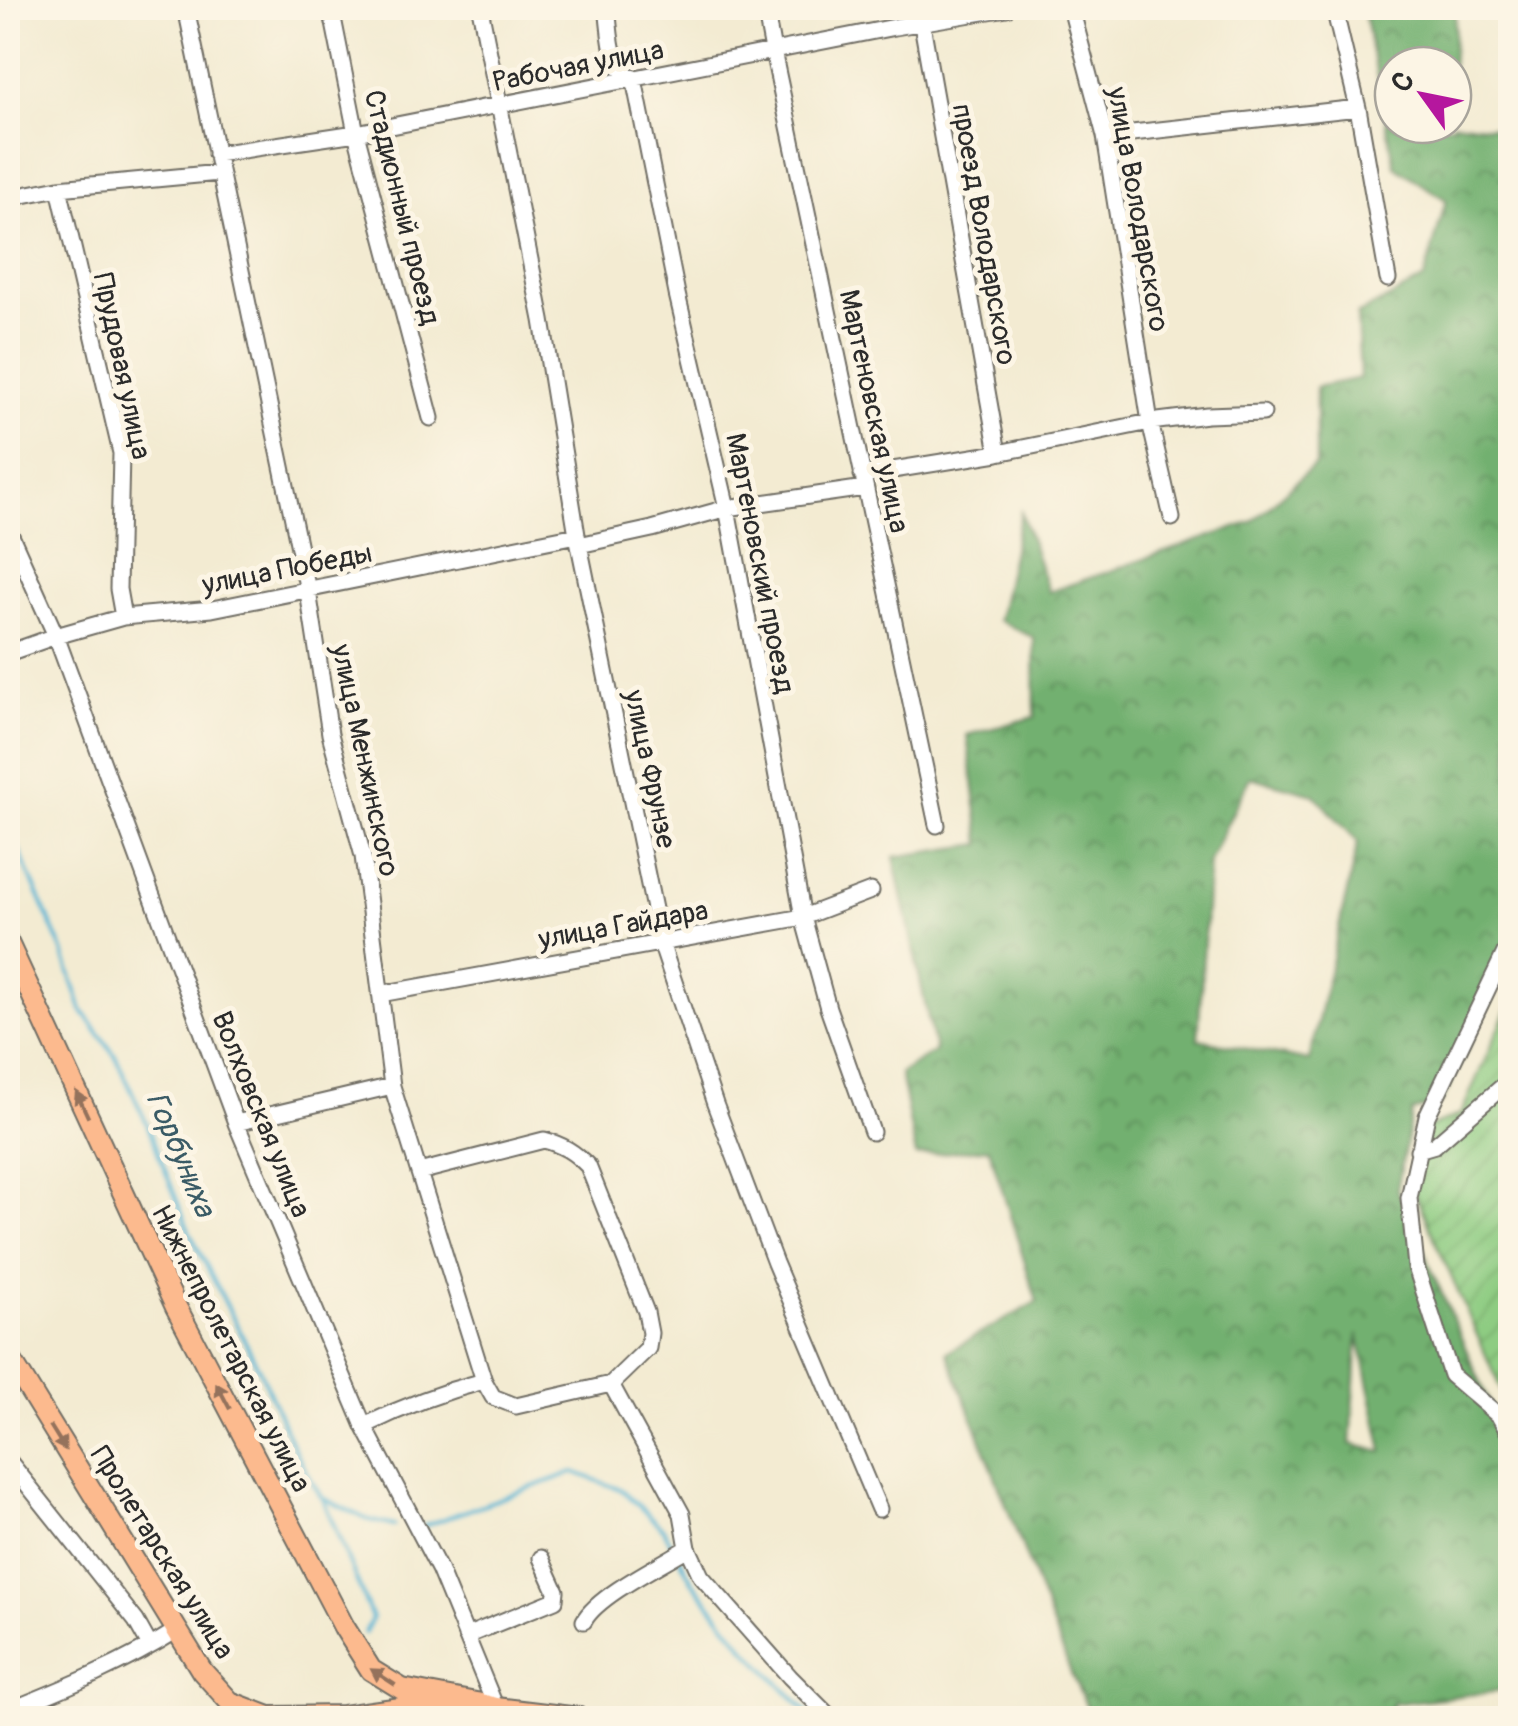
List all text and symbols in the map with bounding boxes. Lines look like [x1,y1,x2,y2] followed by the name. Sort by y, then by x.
[490,33,667,100] street label: Рабочая улица
[1373,45,1473,145] north arrow
[1384,65,1423,99] text: С
[1099,83,1176,334] street label: улица Володарского
[355,86,448,329] street label: Стадионный проезд
[943,101,1024,368] street label: проезд Володарского
[85,270,158,463] street label: Прудовая улица
[831,287,916,536] street label: Мартеновская улица
[717,430,802,697] street label: Мартеновский проезд
[198,536,375,603] street label: улица Победы
[323,640,406,880] street label: улица Менжинского
[615,686,683,852] street label: улица Фрунзе
[535,893,711,958] street label: улица Гайдара
[203,1006,318,1223] street label: Волховская улица
[138,1086,224,1224] water label: Горбуниха
[74,1089,90,1119] one-way arrow
[143,1199,318,1498] street label: Нижнепролетарская улица
[215,1382,232,1411] one-way arrow
[49,1424,67,1452] one-way arrow
[82,1440,241,1666] street label: Пролетарская улица
[370,1668,397,1686] one-way arrow

